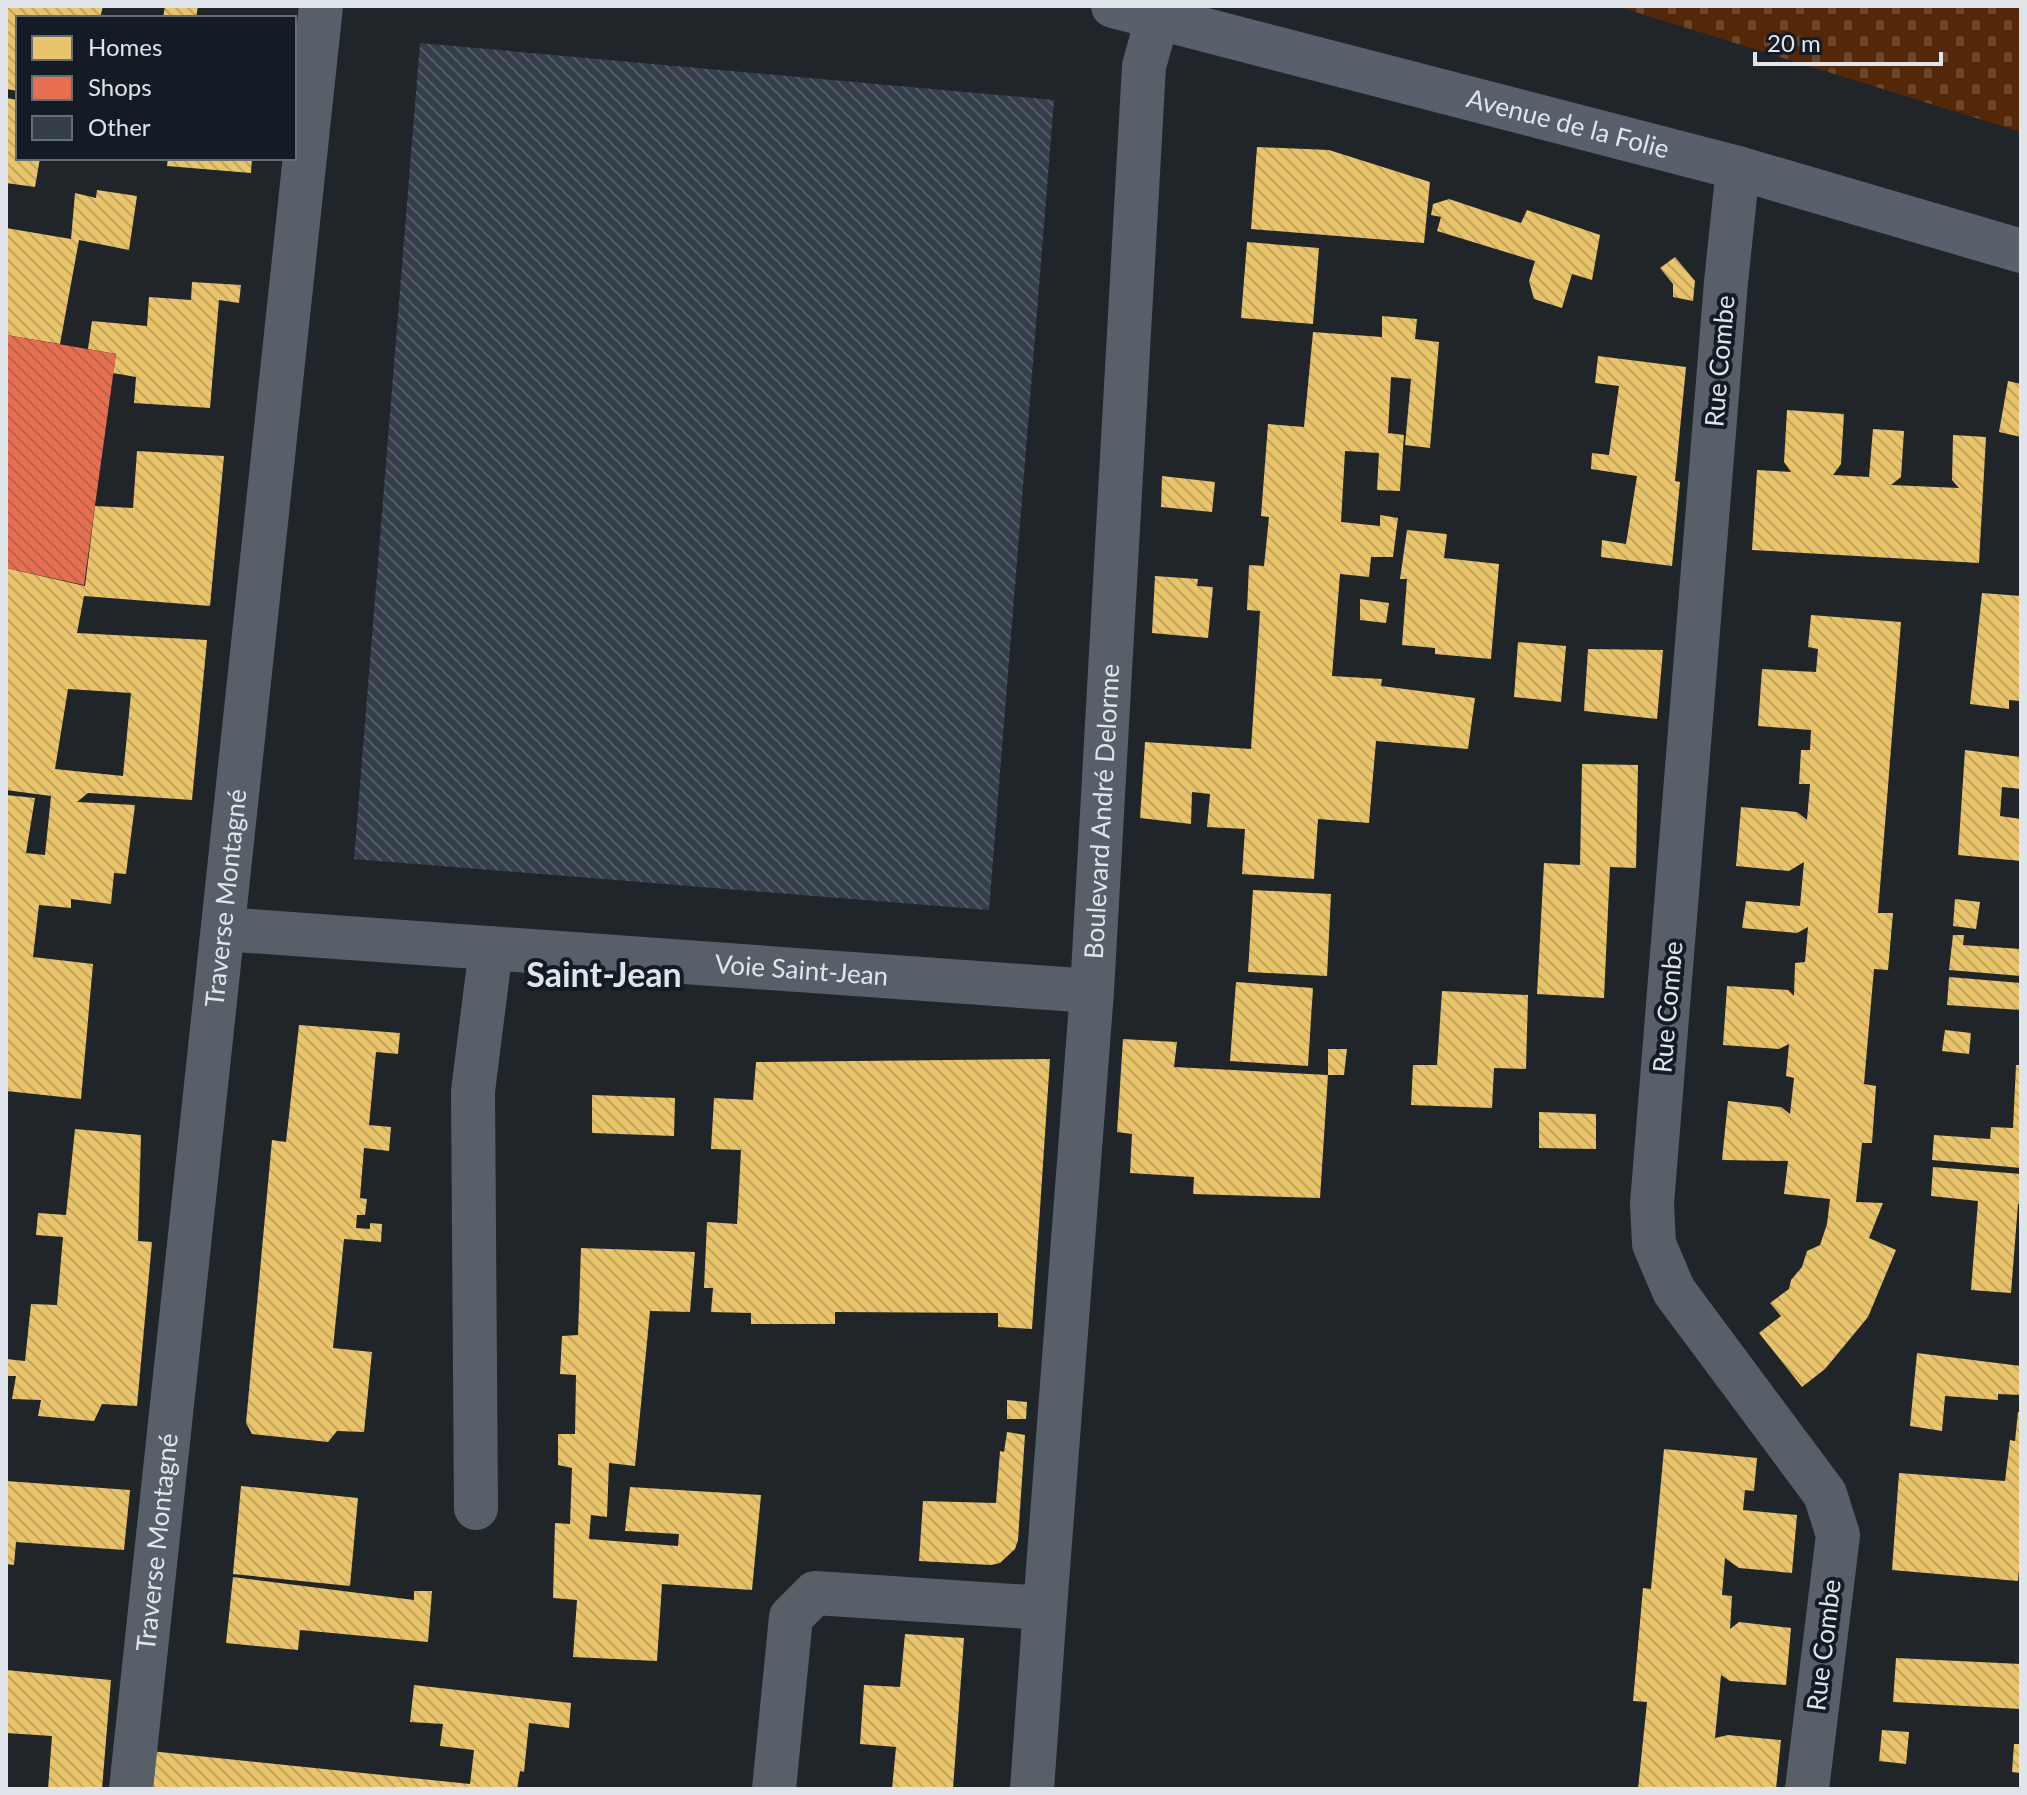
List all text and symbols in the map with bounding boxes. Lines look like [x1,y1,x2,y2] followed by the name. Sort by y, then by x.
[16,16,296,160] legend
[1755,16,1941,66] scale bar
[1767,28,1821,57] text: 20 m
[88,32,162,61] text: Homes
[88,72,152,101] text: Shops
[1464,81,1673,165] street label: Avenue de la Folie
[88,112,151,141] text: Other
[1697,294,1741,428] street label: Rue Combe
[1077,663,1125,960] street label: Boulevard André Delorme
[197,787,252,1009] street label: Traverse Montagné
[1645,940,1689,1074] street label: Rue Combe
[714,947,889,991] street label: Voie Saint-Jean
[526,953,682,994] district label: Saint-Jean
[129,1432,184,1653] street label: Traverse Montagné
[1799,1577,1847,1712] street label: Rue Combe

